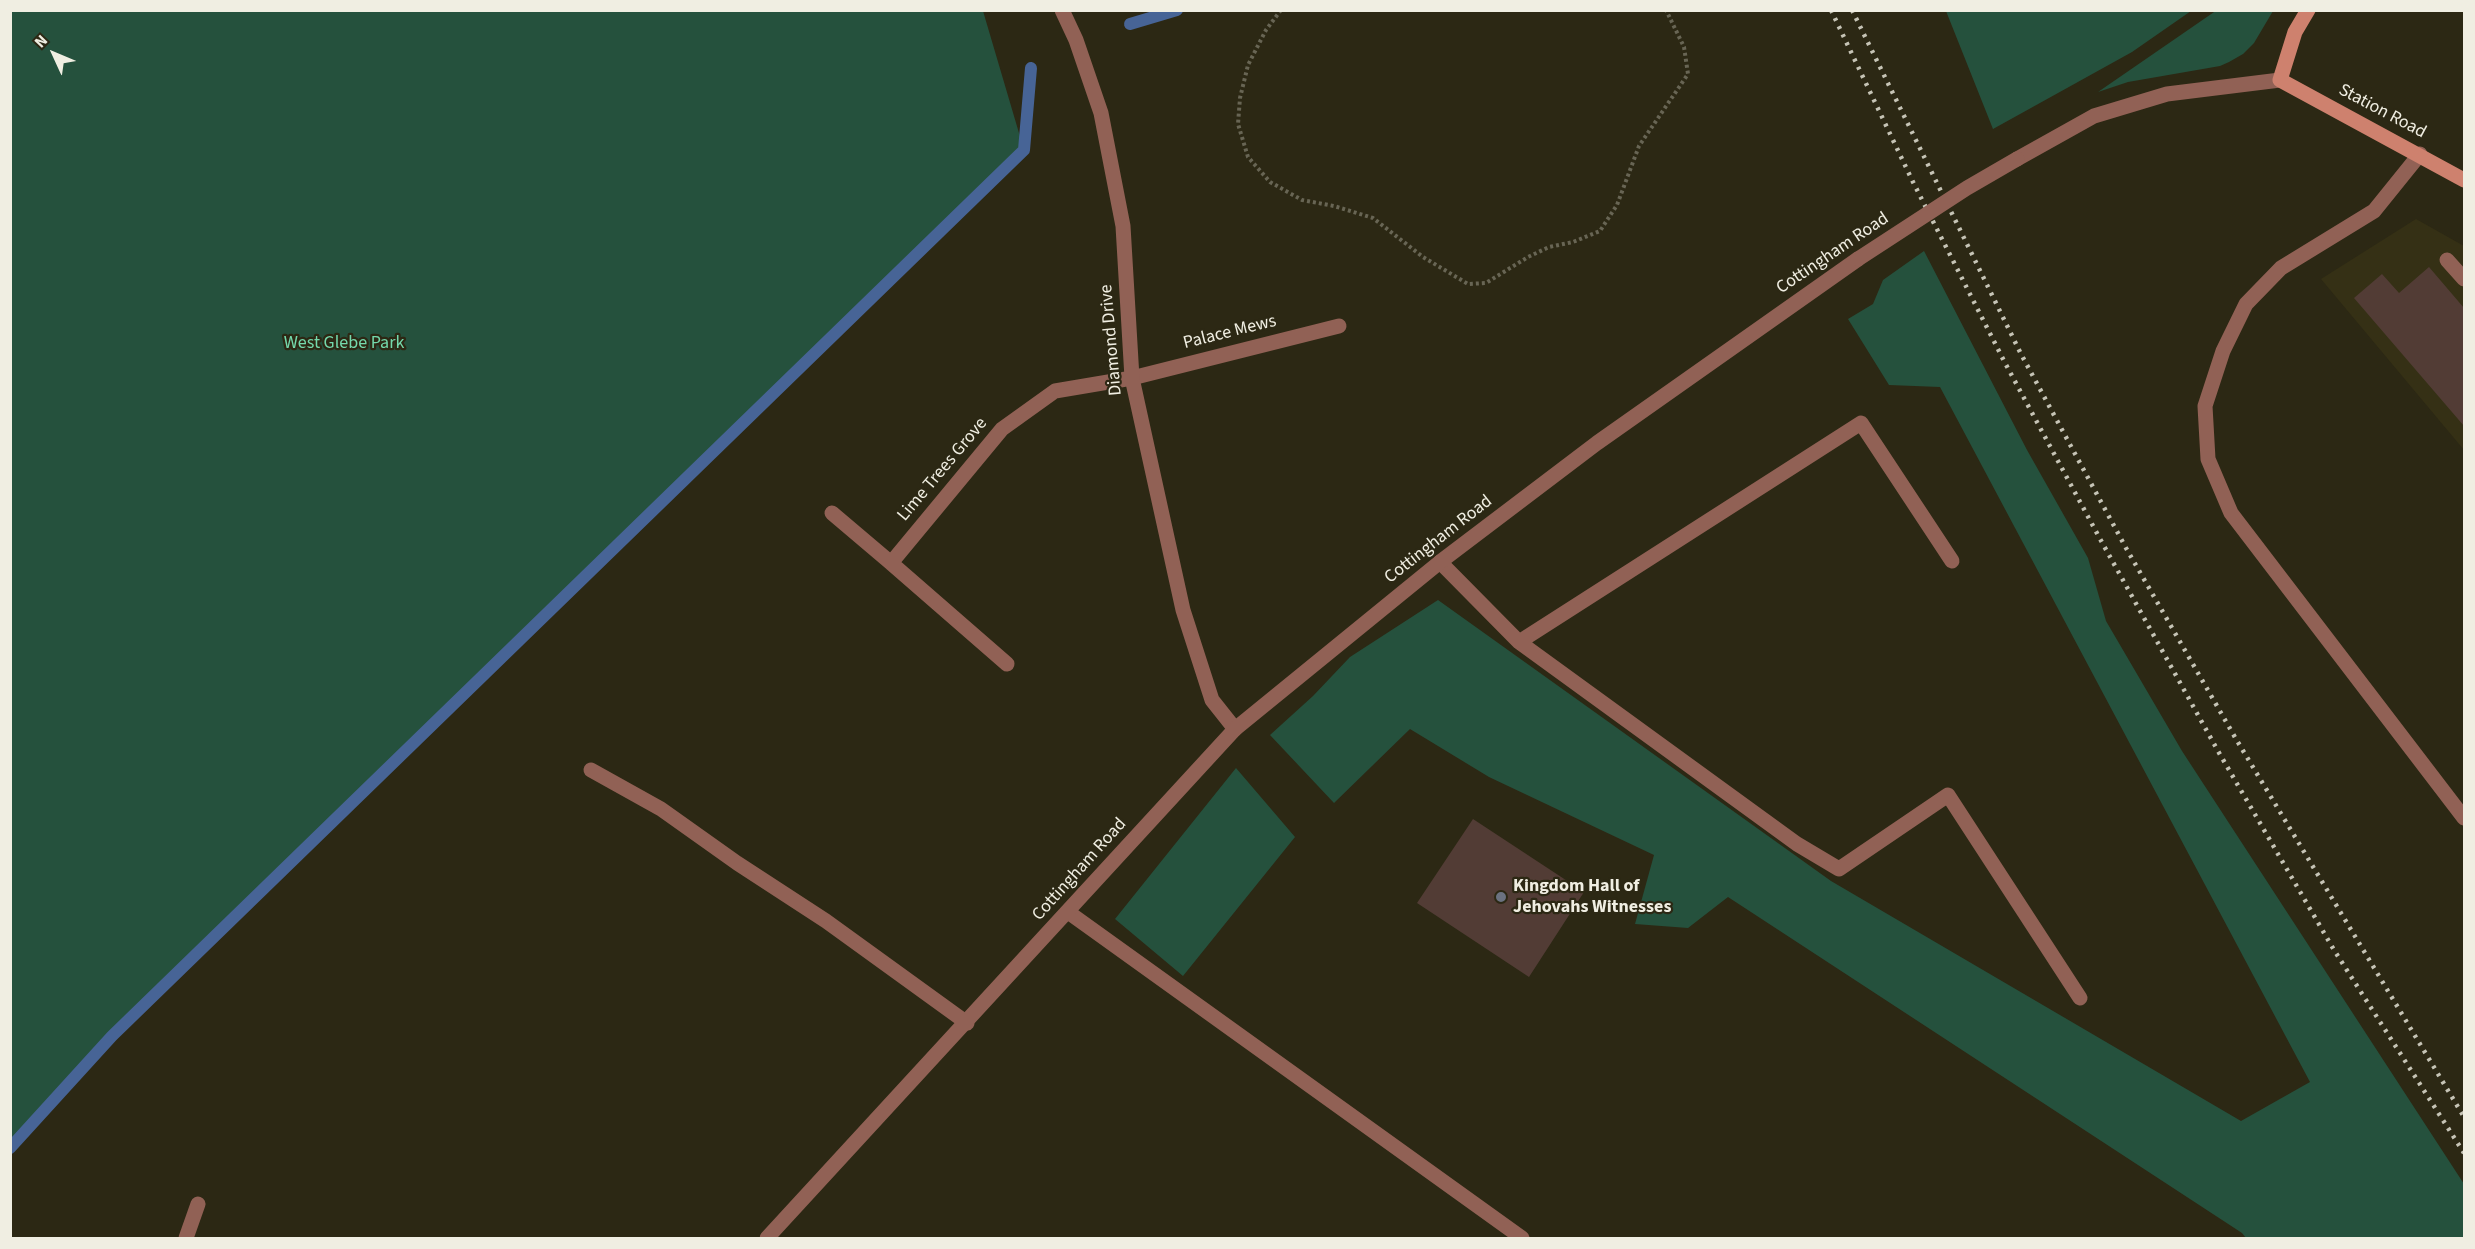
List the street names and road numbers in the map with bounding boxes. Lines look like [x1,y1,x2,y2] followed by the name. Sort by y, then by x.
[2335,80,2429,144] street label: Station Road
[1773,208,1893,300] street label: Cottingham Road
[1096,283,1128,397] street label: Diamond Drive
[1181,311,1279,355] street label: Palace Mews
[893,414,993,526] street label: Lime Trees Grove
[1381,491,1497,589] street label: Cottingham Road
[1028,814,1132,926] street label: Cottingham Road

